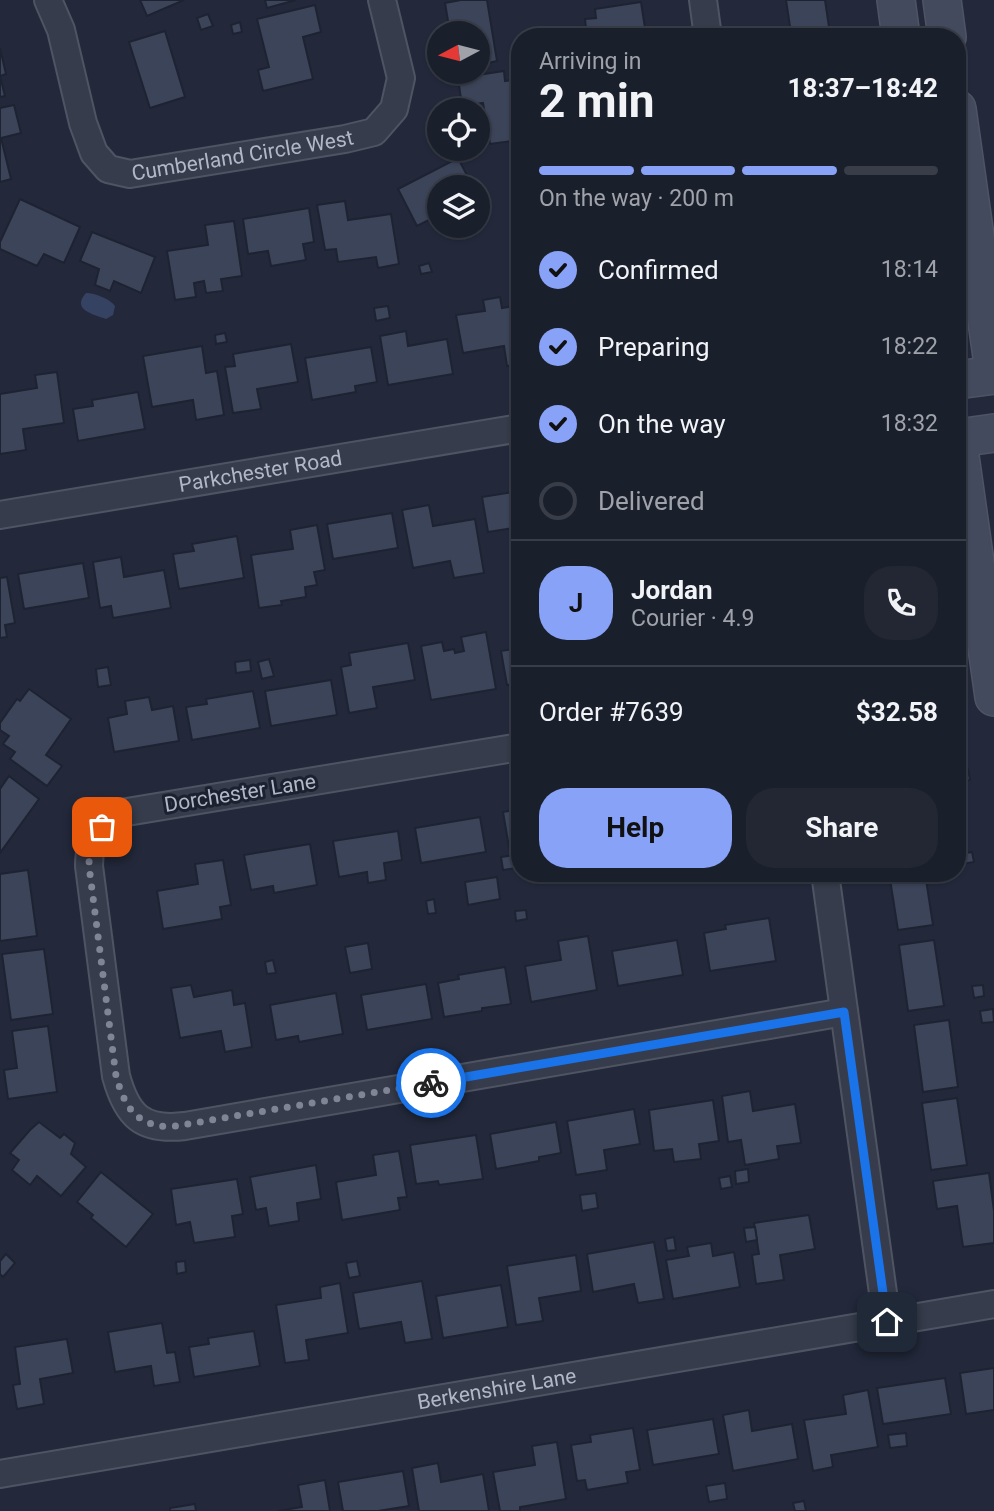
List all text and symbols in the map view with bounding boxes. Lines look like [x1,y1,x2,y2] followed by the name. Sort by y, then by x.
[427,21,490,84] north arrow
[427,21,490,238] map controls
[539,48,642,75] text: Arriving in
[788,73,938,103] text: 18:37–18:42
[539,74,655,128] text: 2 min
[427,98,490,161] button: locate
[130,125,356,186] street label: Cumberland Circle West
[427,175,490,238] button: layers
[539,185,734,212] text: On the way · 200 m
[539,251,577,289] icon: check
[598,255,719,285] text: Confirmed
[881,256,938,283] text: 18:14
[539,328,577,366] icon: check
[598,332,710,362] text: Preparing
[881,333,938,360] text: 18:22
[539,405,577,443] icon: check
[598,409,726,439] text: On the way
[881,410,938,437] text: 18:32
[177,446,344,497] street label: Parkchester Road
[598,486,705,516] text: Delivered
[864,566,938,640] button: phone
[631,575,713,605] text: Jordan
[569,588,583,618] text: J
[631,605,754,632] text: Courier · 4.9
[539,697,684,727] text: Order #7639
[856,697,938,727] text: $32.58
[163,769,317,817] street label: Dorchester Lane
[539,788,732,868] button: Help
[746,788,938,868] button: Share
[72,797,132,857] pin
[83,808,121,846] icon: bag
[396,1048,466,1118] courier
[412,1064,450,1102] icon: bike
[857,1292,917,1352] pin
[868,1303,906,1341] icon: home
[415,1364,578,1414] street label: Berkenshire Lane

